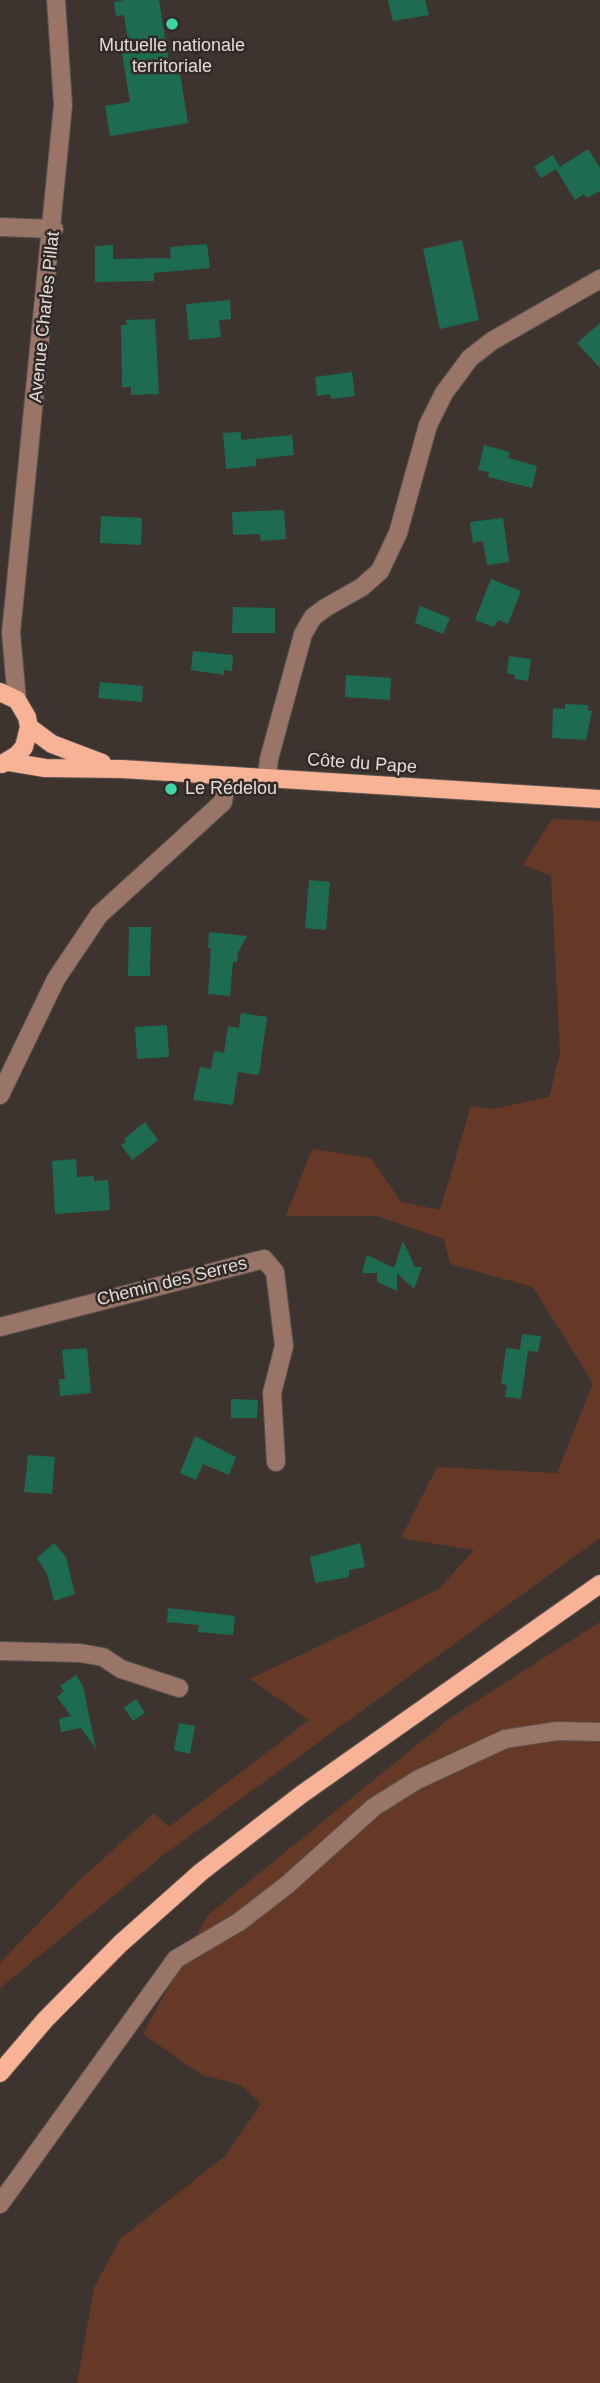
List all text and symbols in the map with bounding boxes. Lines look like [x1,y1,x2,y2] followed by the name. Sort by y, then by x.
[164,16,180,32] marker: Mutuelle nationale territoriale
[99,35,245,78] place label: Mutuelle nationale territoriale
[25,230,65,404] street label: Avenue Charles Pillat
[306,749,418,779] street label: Côte du Pape
[185,778,277,800] place label: Le Rédelou
[163,781,179,797] marker: Le Rédelou
[95,1253,249,1311] street label: Chemin des Serres

